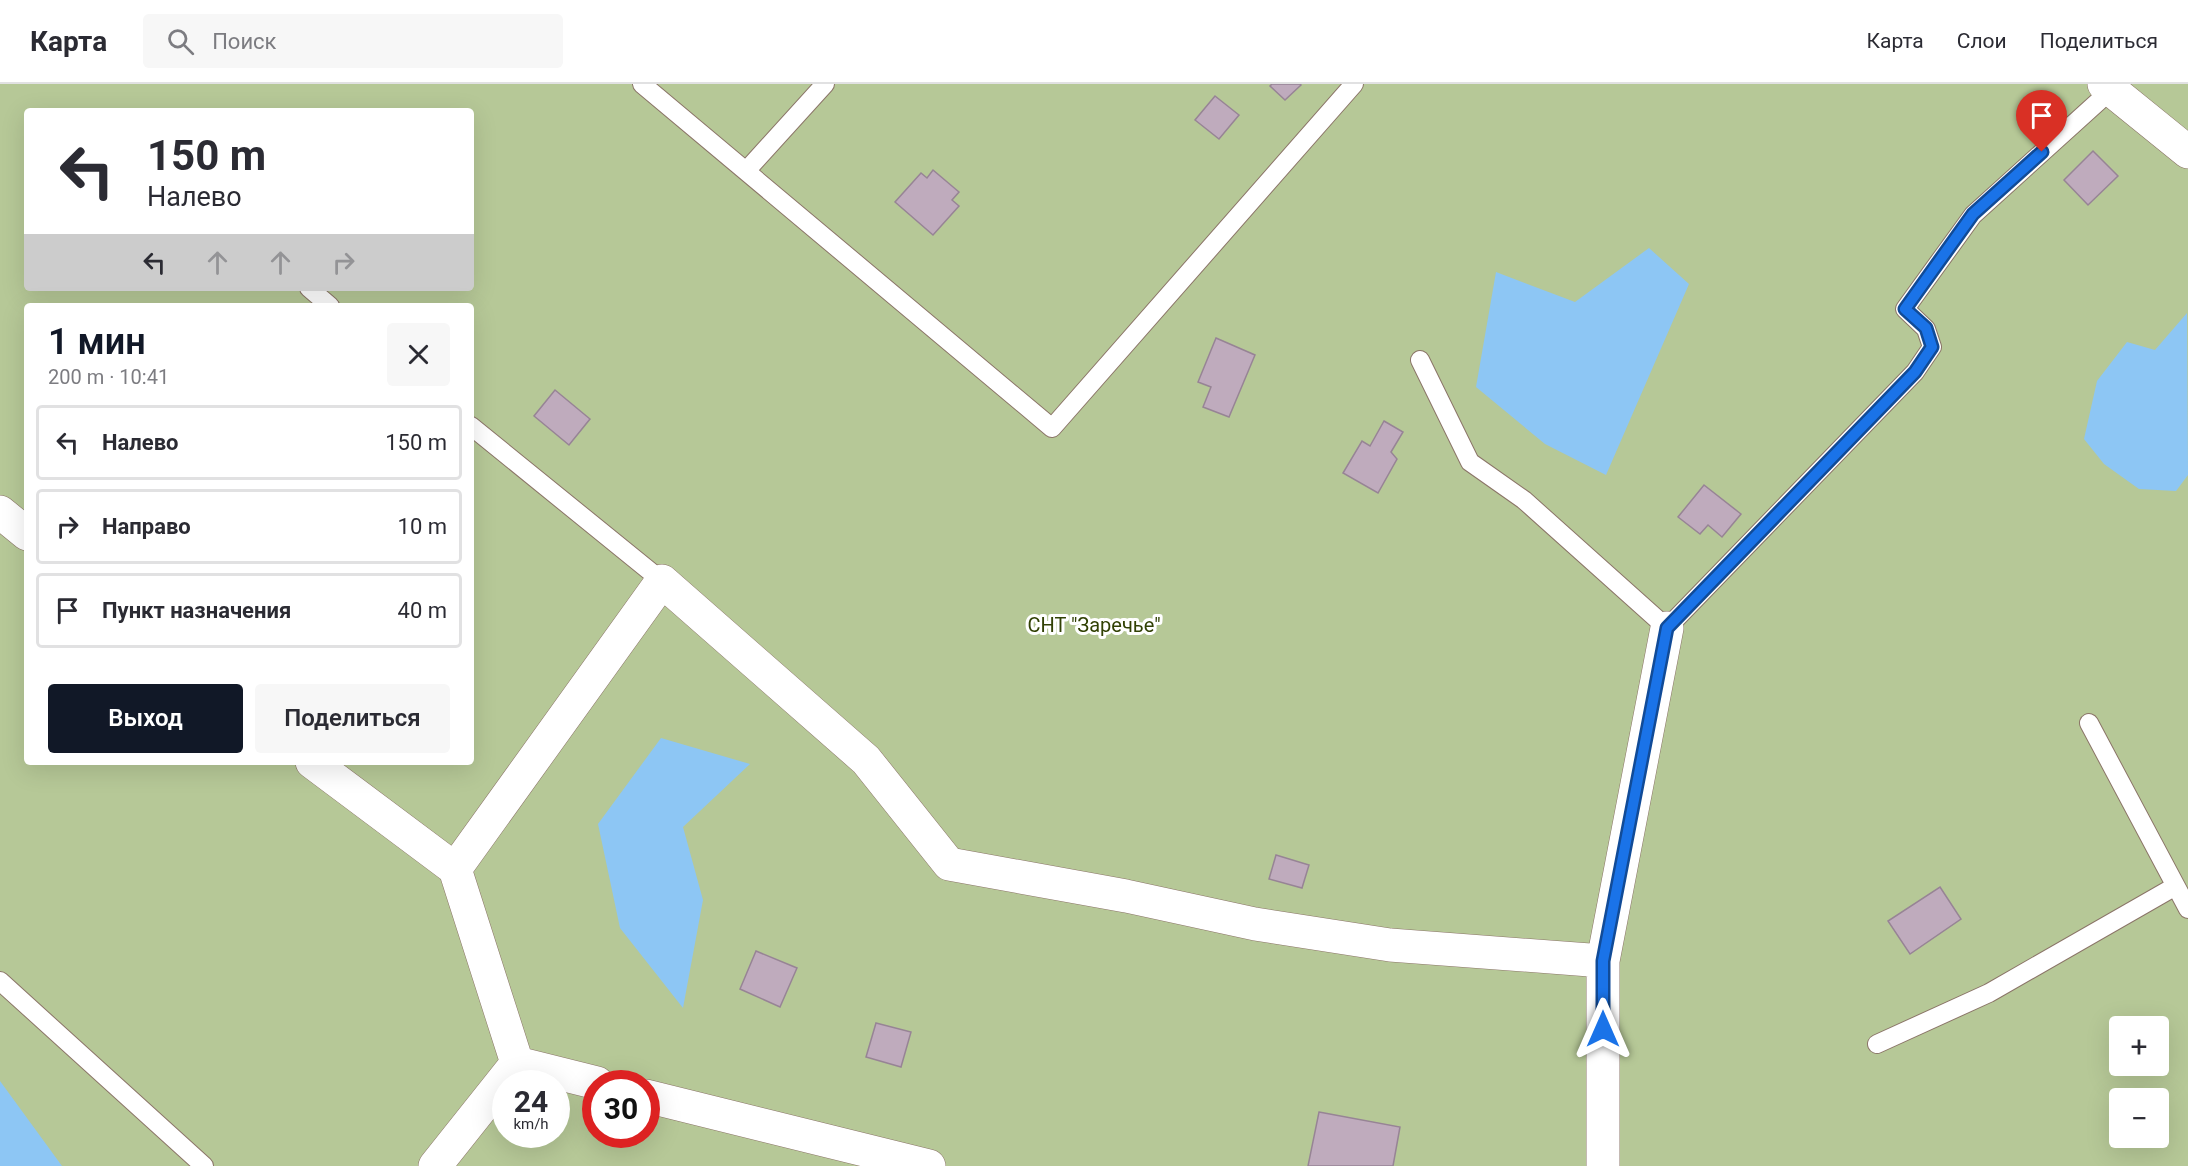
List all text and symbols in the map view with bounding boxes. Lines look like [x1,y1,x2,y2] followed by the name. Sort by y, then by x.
[143,14,563,68] search box
[30,25,107,58] text: Карта
[164,25,197,58] icon: search
[212,29,277,54] text: Поиск
[1867,29,1924,53] text: Карта
[1957,29,2007,53] text: Слои
[2040,29,2158,53] text: Поделиться
[2016,90,2067,152] pin
[2025,99,2058,132] icon: arrive
[147,131,266,180] text: 150 m
[48,132,126,210] icon: left
[147,181,242,213] text: Налево
[138,246,171,279] icon: left
[201,246,234,279] icon: ahead
[264,246,297,279] icon: ahead
[327,246,360,279] icon: right
[48,321,146,363] text: 1 мин
[387,323,450,386] button: close
[48,365,169,389] text: 200 m · 10:41
[51,426,84,459] icon: left
[102,430,179,455] text: Налево
[385,430,447,455] text: 150 m
[51,510,84,543] icon: right
[102,514,191,539] text: Направо
[398,514,447,539] text: 10 m
[51,594,84,627] icon: arrive
[102,598,291,623] text: Пункт назначения
[398,598,447,623] text: 40 m
[1027,613,1161,637] park label: СНТ "Заречье"
[48,684,243,753] button: Выход
[255,684,450,753] button: Поделиться
[1571,997,1635,1061] position arrow
[2109,1016,2169,1148] map controls
[2109,1016,2169,1076] button: +
[582,1070,660,1148] speed limit sign: 30
[514,1084,548,1119] text: 24
[2109,1088,2169,1148] button: −
[513,1115,549,1133] text: km/h

